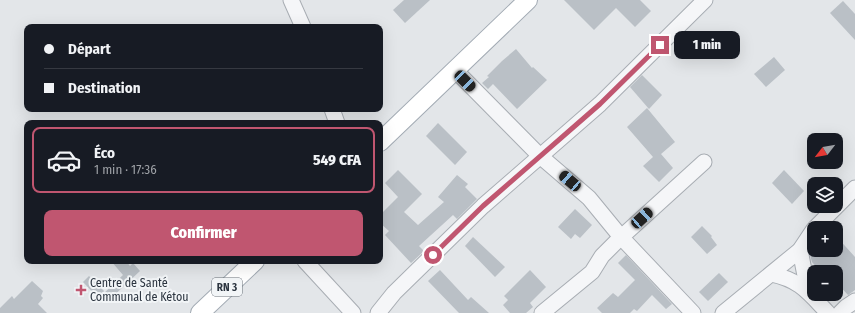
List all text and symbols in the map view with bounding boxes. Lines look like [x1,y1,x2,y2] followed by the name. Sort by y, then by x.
[674,31,740,59] callout: 1 min
[651,36,669,54] route end
[693,37,721,52] text: 1 min
[68,40,111,58] text: Départ
[452,68,478,94] car
[68,79,141,97] text: Destination
[807,133,843,169] north arrow
[807,133,843,301] map controls
[46,142,82,178] icon: car
[94,144,115,162] text: Éco
[313,151,361,169] text: 549 CFA
[94,162,157,177] text: 1 min · 17:36
[557,169,583,193] car
[807,177,843,213] button: layers
[629,206,655,230] car
[44,210,363,256] button: Confirmer
[807,221,843,257] button: +
[424,246,442,264] route start
[807,265,843,301] button: −
[90,276,189,304] place label: Centre de Santé Communal de Kétou
[212,278,242,296] road number: RN 3
[75,284,87,296] marker: Centre de Santé Communal de Kétou

